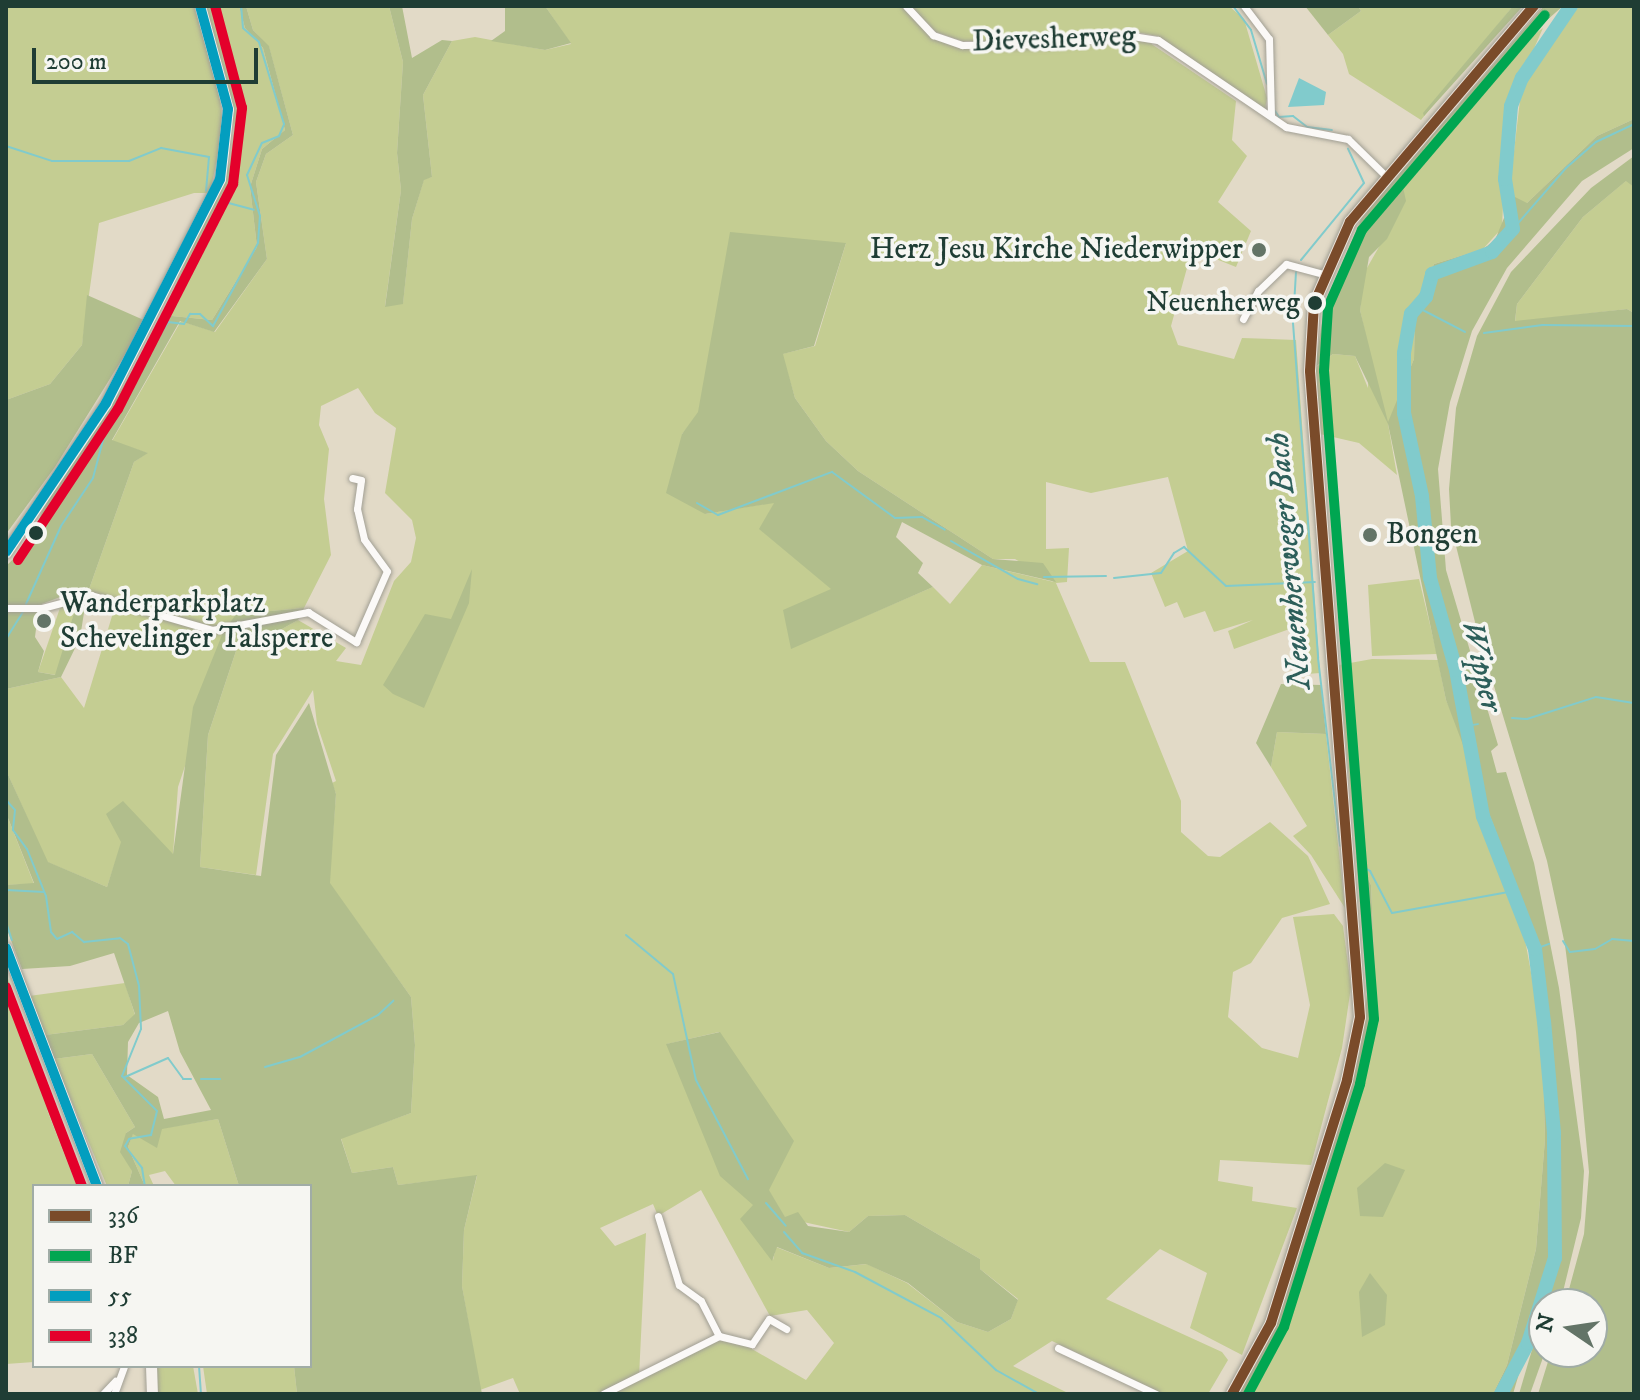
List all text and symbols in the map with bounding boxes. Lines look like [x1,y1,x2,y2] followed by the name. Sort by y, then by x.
[972,19,1136,61] street label: Dievesherweg
[36,32,262,82] scale bar
[46,47,107,77] text: 200 m
[870,232,1243,268] place label: Herz Jesu Kirche Niederwipper
[1250,241,1268,259] marker: Herz Jesu Kirche Niederwipper
[1146,286,1300,320] place label: Neuenherweg
[1307,295,1323,311] marker: Neuenherweg
[1260,431,1320,691] water label: Neuenherweger Bach
[1386,517,1478,553] place label: Bongen
[28,525,44,541] unlabelled marker
[1361,526,1379,544] marker: Bongen
[60,586,333,656] place label: Wanderparkplatz Schevelinger Talsperre
[35,612,53,630] marker: Wanderparkplatz Schevelinger Talsperre
[1452,617,1510,715] water label: Wipper
[32,1184,312,1368] legend
[108,1201,138,1231] text: 336
[108,1241,138,1271] text: BF
[108,1281,132,1311] text: 55
[1528,1288,1608,1368] north arrow
[1531,1311,1561,1335] text: N
[108,1321,138,1351] text: 338

